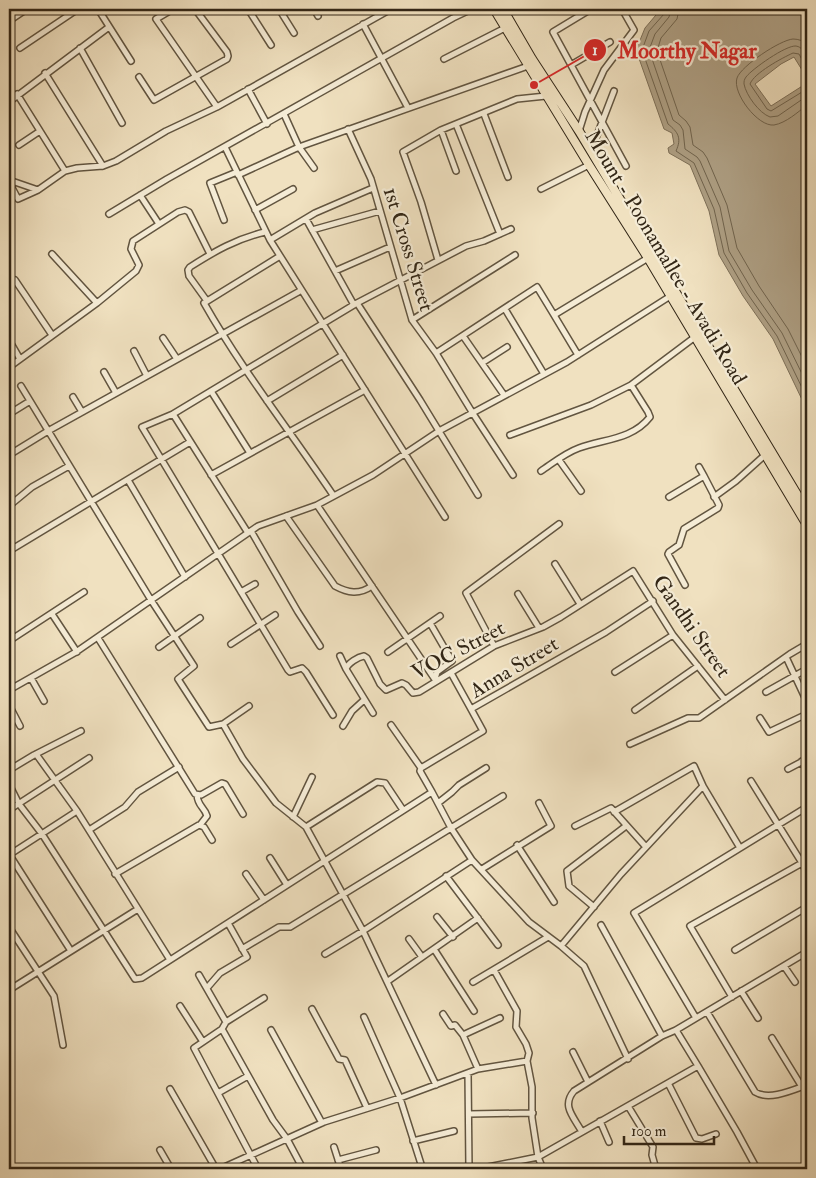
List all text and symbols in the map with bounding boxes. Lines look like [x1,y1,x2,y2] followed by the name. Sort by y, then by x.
[583,31,767,68] callout: Moorthy Nagar
[616,37,757,66] text: Moorthy Nagar
[592,41,598,60] text: 1
[579,125,753,390] street label: Mount - Poonamallee - Avadi Road
[377,184,440,315] street label: 1st Cross Street
[646,570,737,683] street label: Gandhi Street
[407,614,510,686] street label: VOC Street
[464,630,564,705] street label: Anna Street
[624,1113,714,1145] scale bar
[631,1122,667,1141] text: 100 m

